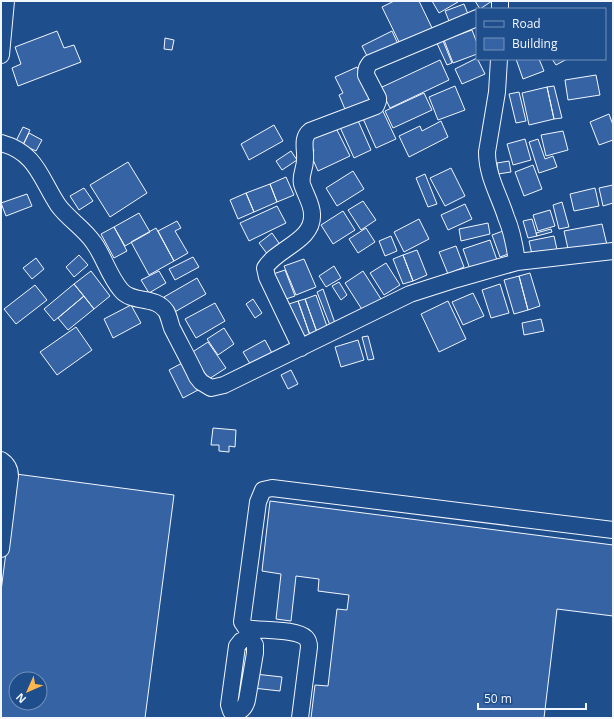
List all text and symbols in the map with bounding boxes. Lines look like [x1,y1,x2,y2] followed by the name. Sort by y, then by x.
[476,8,606,60] legend
[512,15,541,32] text: Road
[512,35,558,52] text: Building
[8,671,48,711] north arrow
[478,685,586,711] scale bar
[12,690,29,707] text: N
[484,690,512,707] text: 50 m

